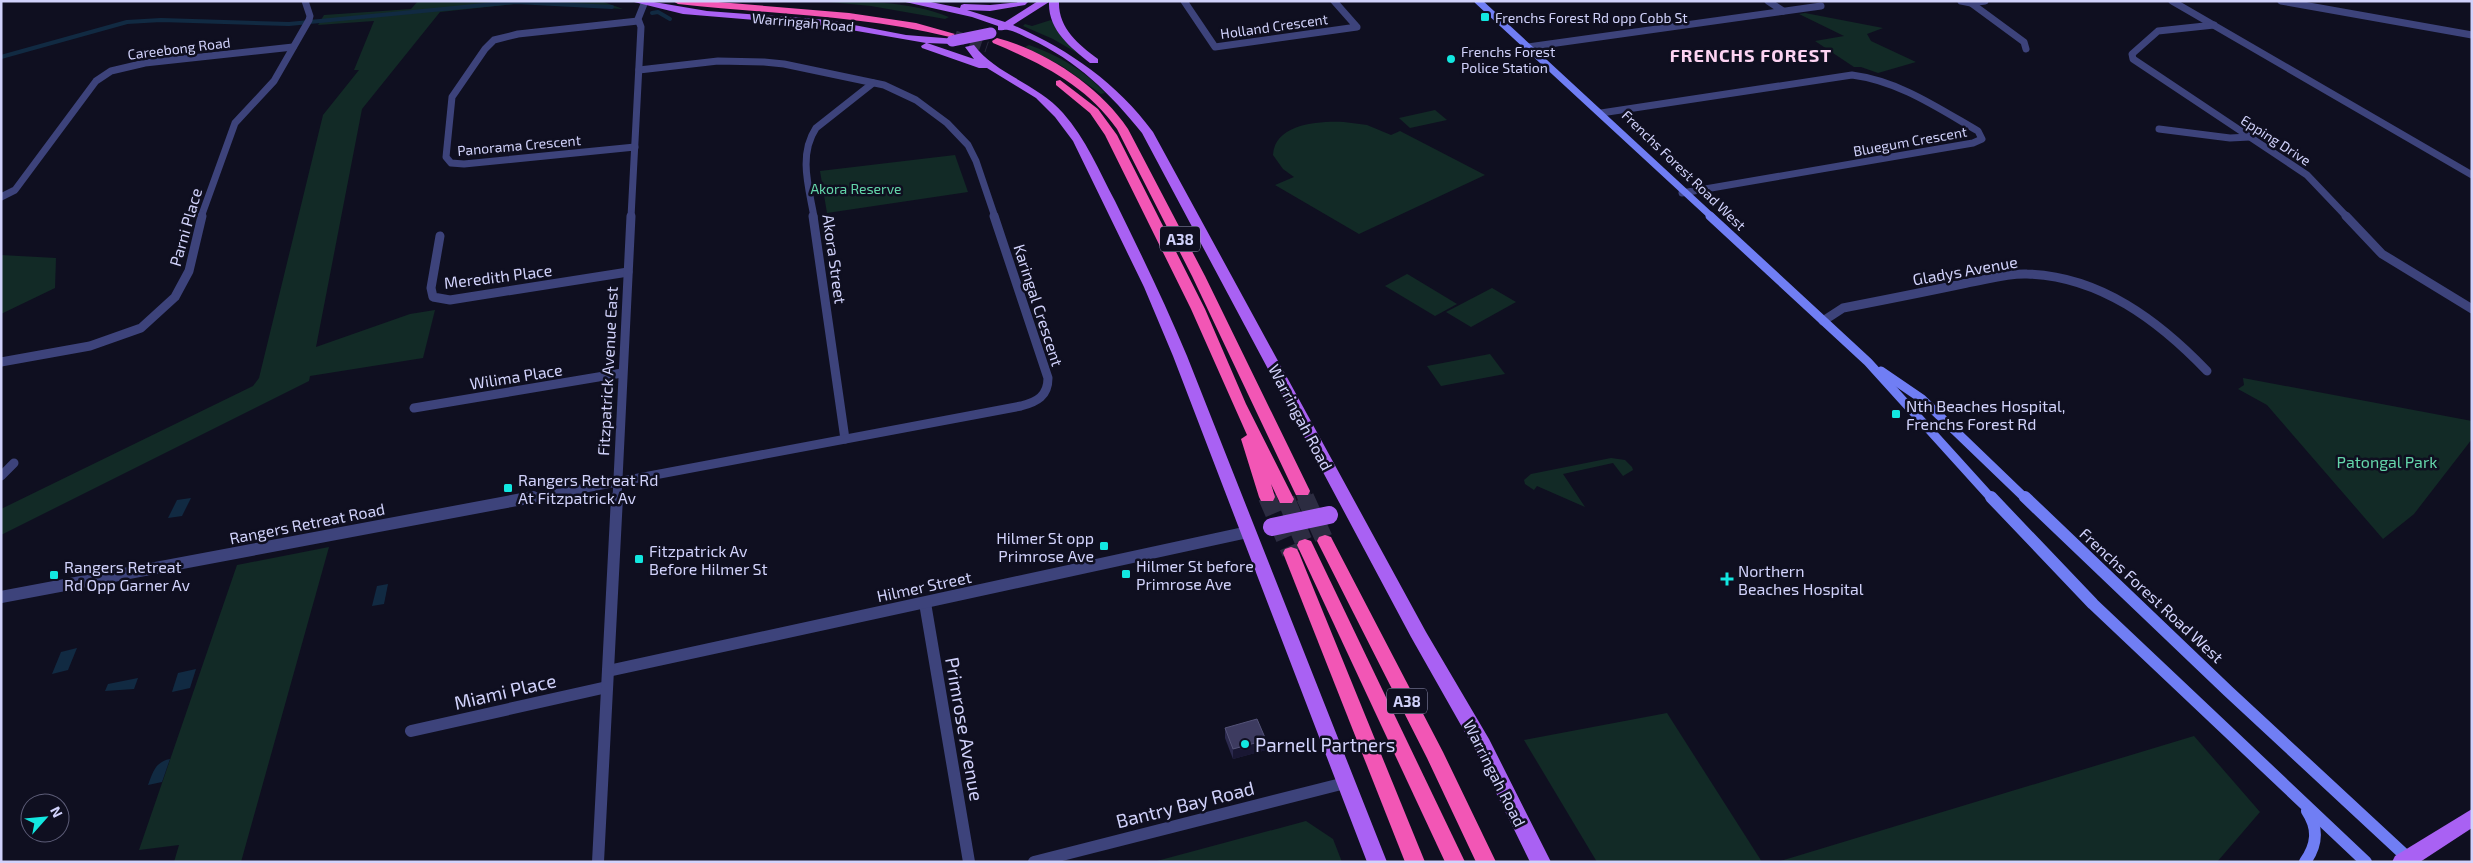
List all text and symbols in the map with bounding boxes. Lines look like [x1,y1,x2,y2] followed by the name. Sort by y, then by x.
[751,9,855,35] street label: Warringah Road
[1495,9,1688,26] place label: Frenchs Forest Rd opp Cobb St
[1219,10,1329,42] street label: Holland Crescent
[1479,11,1491,23] marker: Frenchs Forest Rd opp Cobb St
[127,33,231,63] street label: Careebong Road
[1461,43,1555,76] place label: Frenchs Forest Police Station
[1670,44,1832,66] district label: FRENCHS FOREST
[1445,53,1457,65] marker: Frenchs Forest Police Station
[1619,106,1749,234] street label: Frenchs Forest Road West
[2238,111,2314,169] street label: Epping Drive
[1852,123,1968,159] street label: Bluegum Crescent
[456,131,582,159] street label: Panorama Crescent
[810,180,902,197] park label: Akora Reserve
[165,186,205,268] street label: Parni Place
[819,213,851,305] street label: Akora Street
[1160,226,1200,252] road number: A38
[1010,242,1068,368] street label: Karingal Crescent
[1911,251,2019,289] street label: Gladys Avenue
[443,260,553,292] street label: Meredith Place
[593,286,621,456] street label: Fitzpatrick Avenue East
[468,359,564,393] street label: Wilima Place
[1265,361,1337,473] street label: Warringah Road
[1906,396,2065,433] place label: Nth Beaches Hospital, Frenchs Forest Rd
[1890,408,1902,420] marker: Nth Beaches Hospital, Frenchs Forest Rd
[2337,452,2437,471] park label: Patongal Park
[518,470,658,507] place label: Rangers Retreat Rd At Fitzpatrick Av
[502,482,514,494] marker: Rangers Retreat Rd At Fitzpatrick Av
[228,499,386,547] street label: Rangers Retreat Road
[2076,524,2228,666] street label: Frenchs Forest Road West
[996,528,1094,565] place label: Hilmer St opp Primrose Ave
[1098,540,1110,552] marker: Hilmer St opp Primrose Ave
[649,541,768,578] place label: Fitzpatrick Av Before Hilmer St
[633,553,645,565] marker: Fitzpatrick Av Before Hilmer St
[1136,556,1254,593] place label: Hilmer St before Primrose Ave
[64,557,190,594] place label: Rangers Retreat Rd Opp Garner Av
[1738,561,1864,598] place label: Northern Beaches Hospital
[875,567,973,605] street label: Hilmer Street
[1120,568,1132,580] marker: Hilmer St before Primrose Ave
[48,569,60,581] marker: Rangers Retreat Rd Opp Garner Av
[1720,572,1734,586] marker: Northern Beaches Hospital
[941,655,989,803] street label: Primrose Avenue
[452,668,558,714] street label: Miami Place
[1387,688,1427,714] road number: A38
[1460,716,1530,830] street label: Warringah Road
[1255,733,1395,756] place label: Parnell Partners
[1239,738,1251,750] marker: Parnell Partners
[1113,776,1257,832] street label: Bantry Bay Road
[20,793,70,843] north arrow
[47,804,67,820] text: N

